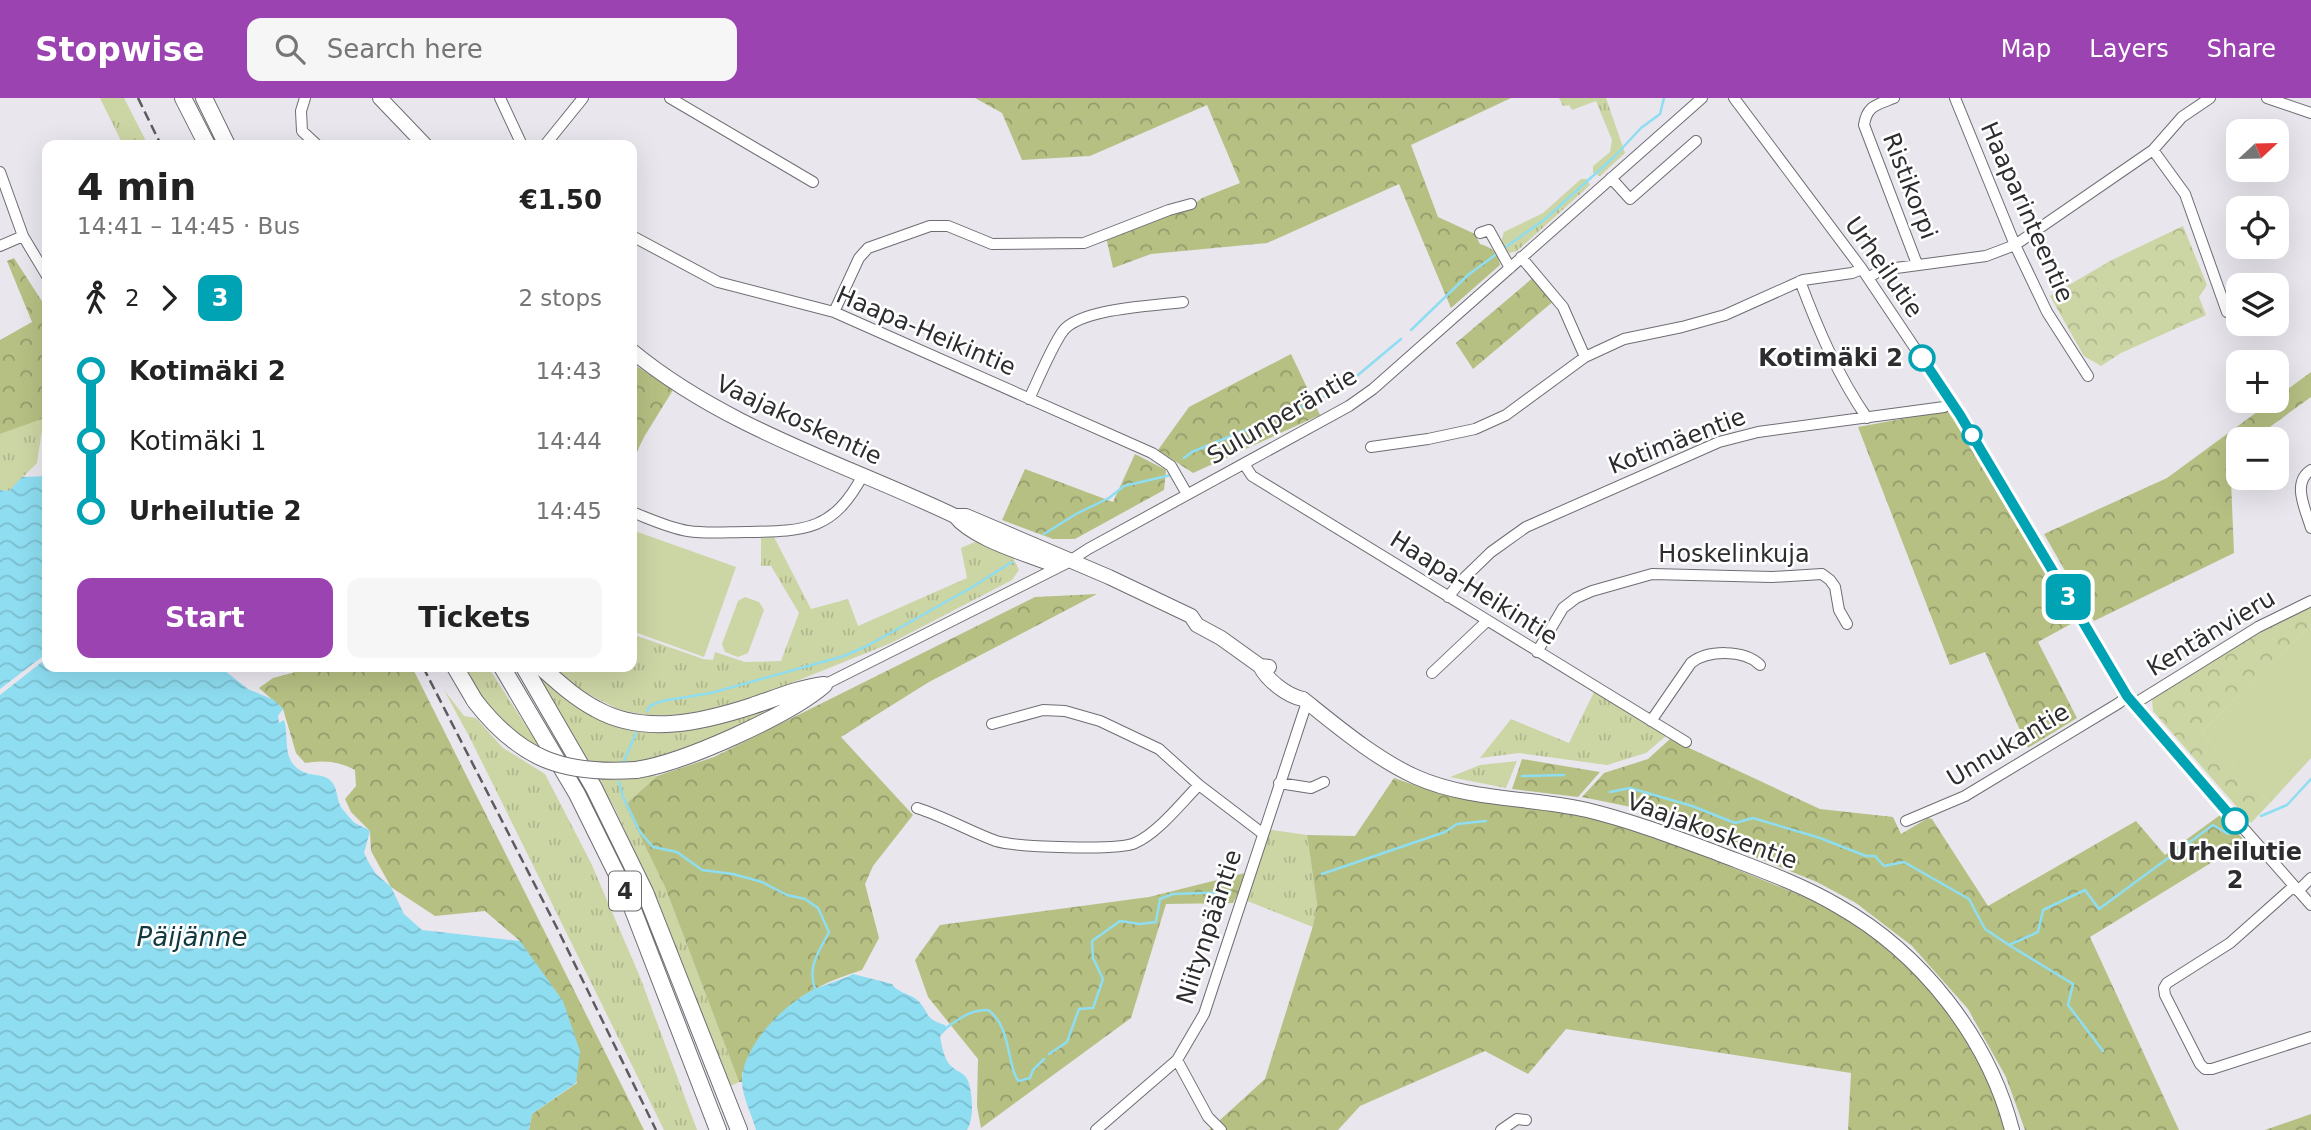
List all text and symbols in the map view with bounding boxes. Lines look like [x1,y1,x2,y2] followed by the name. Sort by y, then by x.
[247,18,737,81] search box
[35,30,205,69] text: Stopwise
[271,30,309,68] icon: search
[327,34,483,64] text: Search here
[2001,35,2051,63] text: Map
[2089,35,2169,63] text: Layers
[2207,35,2276,63] text: Share
[1975,118,2079,306] street label: Haaparinteentie
[2226,119,2289,182] north arrow
[2226,119,2289,490] map controls
[1877,129,1943,243] street label: Ristikorpi
[77,165,196,209] text: 4 min
[520,185,602,215] text: €1.50
[2226,196,2289,259] button: locate
[1839,211,1929,323] street label: Urheilutie
[77,213,300,239] text: 14:41 – 14:45 · Bus
[2226,273,2289,336] button: layers
[77,279,115,317] icon: walk
[150,279,188,317] icon: forward
[832,281,1020,381] street label: Haapa-Heikintie
[212,284,228,312] text: 3
[125,285,140,311] text: 2
[518,285,602,311] text: 2 stops
[1758,344,1903,372] place label: Kotimäki 2
[1909,345,1935,371] marker: Kotimäki 2
[2226,350,2289,413] button: +
[129,356,286,386] text: Kotimäki 2
[536,358,602,384] text: 14:43
[1202,362,1362,470] street label: Sulunperäntie
[712,369,886,471] street label: Vaajakoskentie
[1605,402,1749,480] street label: Kotimäentie
[1962,425,1982,445] unlabelled marker
[129,426,266,456] text: Kotimäki 1
[2226,427,2289,490] button: −
[536,428,602,454] text: 14:44
[129,496,302,526] text: Urheilutie 2
[536,498,602,524] text: 14:45
[1385,525,1563,651] street label: Haapa-Heikintie
[1658,540,1810,568] street label: Hoskelinkuja
[2045,574,2091,620] line badge: 3
[77,578,333,658] button: Start
[347,578,602,658] button: Tickets
[2060,583,2076,611] text: 3
[2142,584,2280,682] street label: Kentänvieru
[1942,698,2074,792] street label: Unnukantie
[1623,787,1801,875] street label: Vaajakoskentie
[2222,808,2248,834] marker: Urheilutie 2
[2168,838,2302,894] place label: Urheilutie 2
[1171,846,1247,1008] street label: Niitynpääntie
[609,872,641,911] road number: 4
[137,922,247,952] water label: Päijänne

